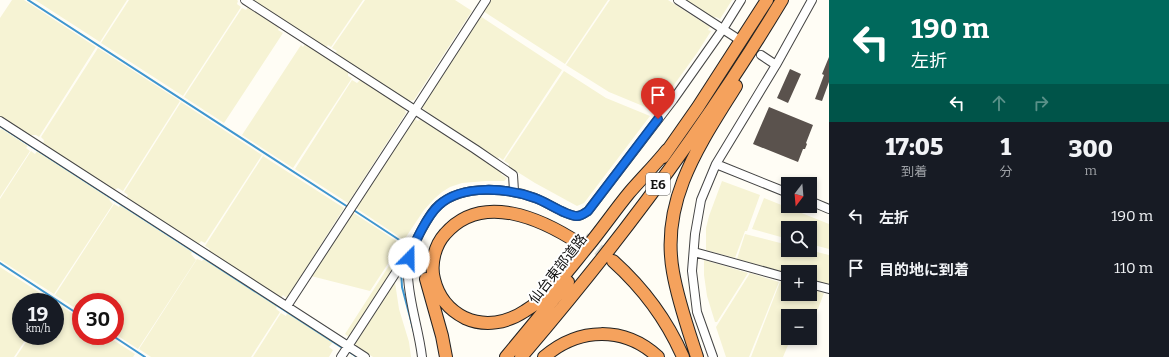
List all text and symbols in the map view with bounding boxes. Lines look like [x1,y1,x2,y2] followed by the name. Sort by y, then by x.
[911,12,989,45] text: 190 m
[845,16,897,68] icon: left
[911,50,947,72] text: 左折
[641,78,675,119] pin
[647,84,669,106] icon: arrive
[946,92,968,114] icon: left
[988,92,1010,114] icon: ahead
[1030,92,1052,114] icon: right
[885,133,943,161] text: 17:05
[1001,133,1011,161] text: 1
[1069,135,1113,163] text: 300
[1085,163,1097,178] text: m
[901,164,927,179] text: 到着
[999,164,1012,179] text: 分
[646,173,670,195] road number: E6
[781,177,817,213] north arrow
[781,177,817,345] map controls
[845,205,867,227] icon: left
[1111,207,1153,225] text: 190 m
[879,209,909,227] text: 左折
[781,221,817,257] button: search
[525,231,591,307] street label: 仙台東部道路
[388,237,430,279] position arrow
[845,257,867,279] icon: arrive
[1114,259,1153,277] text: 110 m
[879,261,969,279] text: 目的地に到着
[781,265,817,301] button: +
[72,293,124,345] speed limit sign: 30
[28,302,48,326] text: 19
[781,309,817,345] button: −
[26,323,50,335] text: km/h

